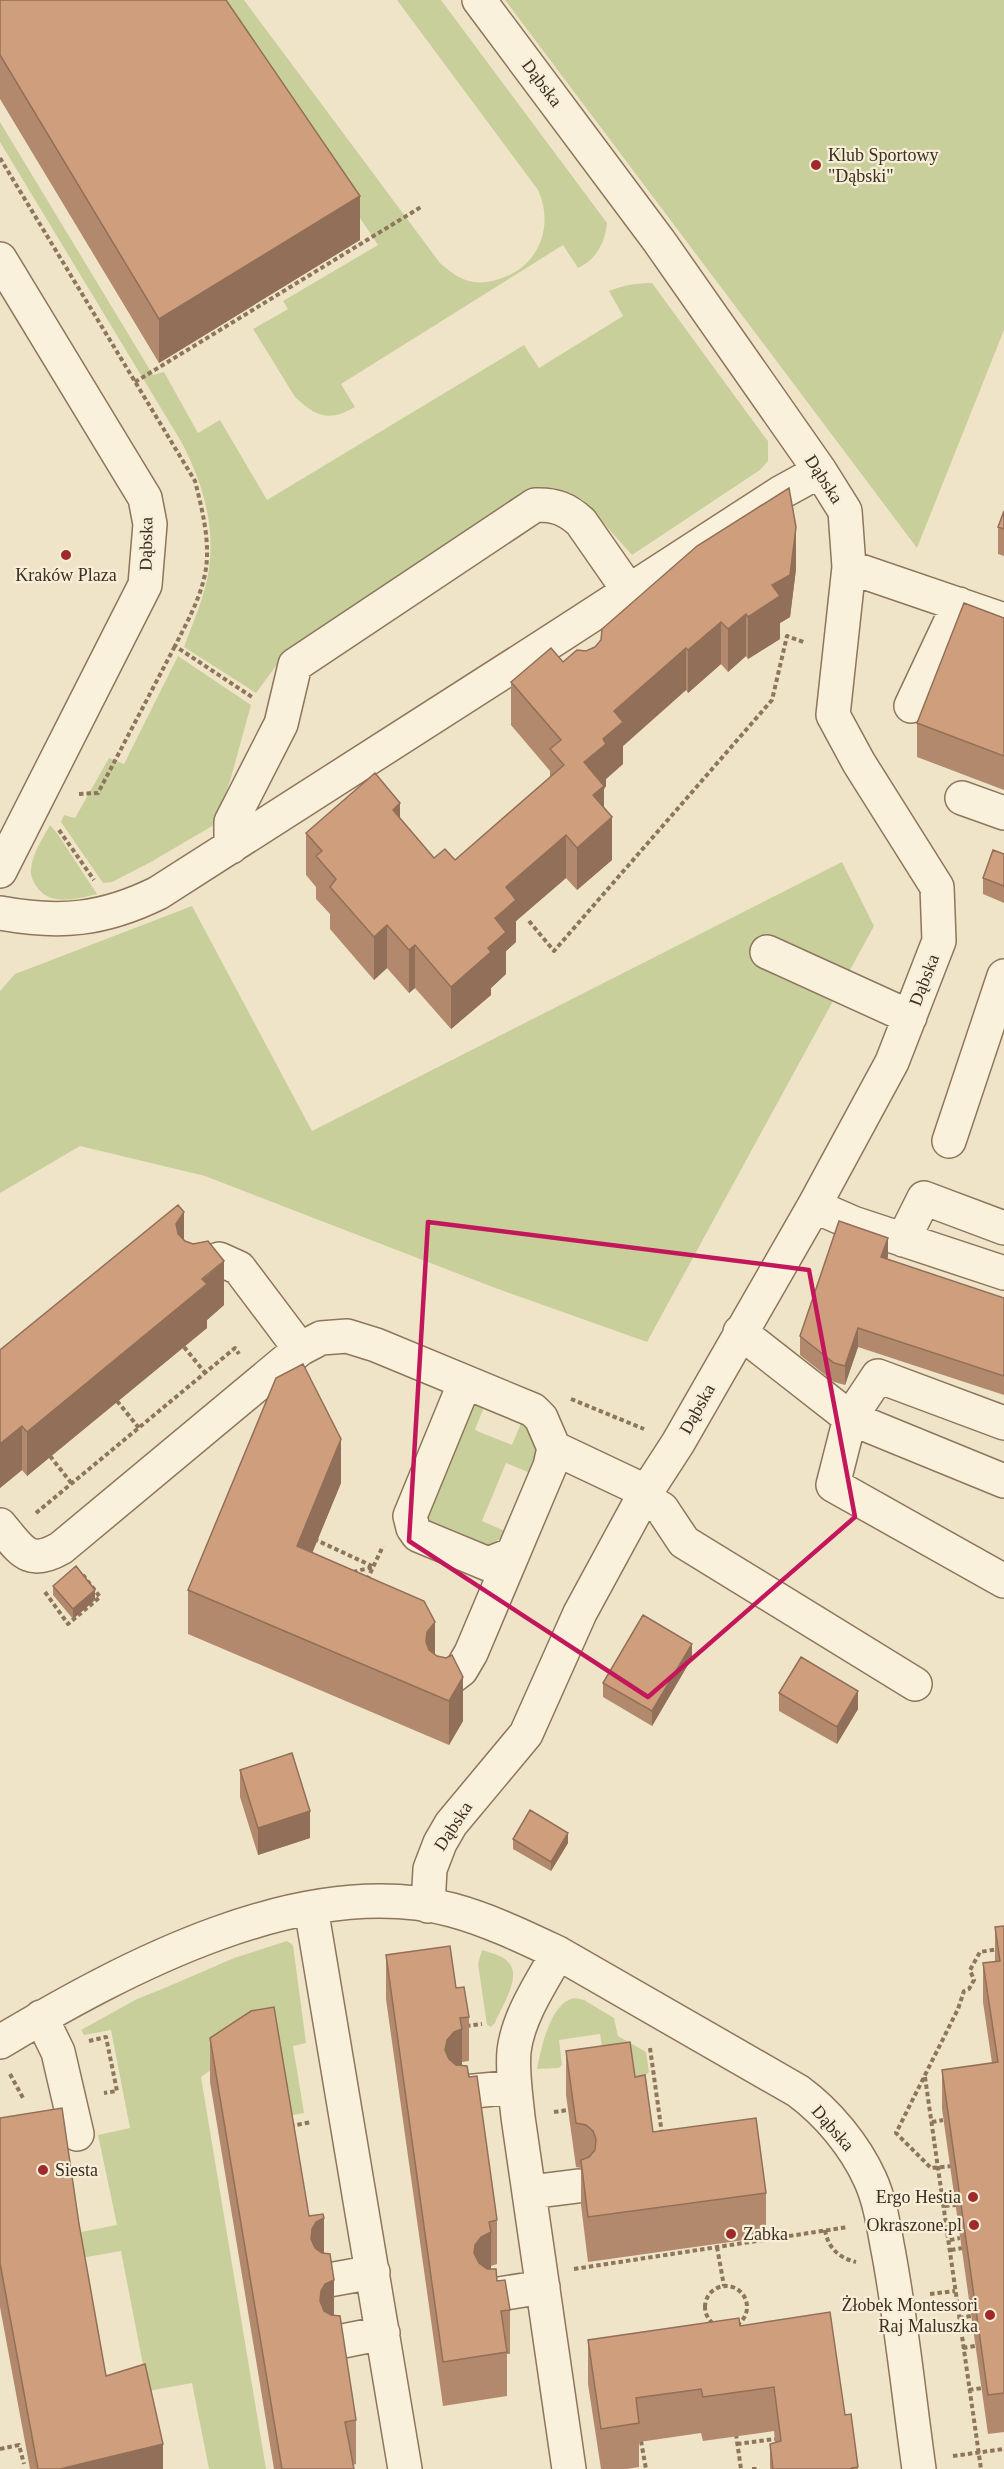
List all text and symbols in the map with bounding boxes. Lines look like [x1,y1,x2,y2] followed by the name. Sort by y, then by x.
[518,55,566,111] street label: Dąbska
[828,145,939,186] place label: Klub Sportowy "Dąbski"
[809,158,823,172] marker: Klub Sportowy "Dąbski"
[801,451,847,507] street label: Dąbska
[136,517,156,571] street label: Dąbska
[59,548,73,562] marker: Kraków Plaza
[15,565,117,585] place label: Kraków Plaza
[905,951,943,1009] street label: Dąbska
[675,1381,719,1437] street label: Dąbska
[430,1798,476,1854] street label: Dąbska
[808,2101,858,2155] street label: Dąbska
[55,2160,98,2180] place label: Siesta
[36,2163,50,2177] marker: Siesta
[876,2187,961,2207] place label: Ergo Hestia
[966,2190,980,2204] marker: Ergo Hestia
[867,2215,962,2235] place label: Okraszone.pl
[967,2218,981,2232] marker: Okraszone.pl
[743,2224,788,2244] place label: Zabka
[724,2227,738,2241] marker: Zabka
[842,2295,978,2336] place label: Żłobek Montessori Raj Maluszka
[983,2308,997,2322] marker: Żłobek Montessori Raj Maluszka

